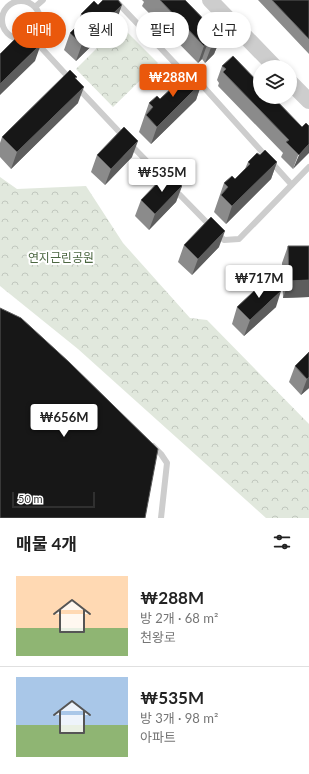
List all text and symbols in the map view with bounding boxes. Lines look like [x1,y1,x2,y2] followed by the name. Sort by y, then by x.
[12,12,66,48] chip: 매매
[74,12,128,48] chip: 월세
[136,12,189,48] chip: 필터
[197,12,251,48] chip: 신규
[253,60,297,104] map controls
[253,60,297,104] button: layers
[145,64,201,98] pin: ₩288M
[149,69,197,85] text: ₩288M
[134,159,190,193] pin: ₩535M
[138,164,186,180] text: ₩535M
[28,250,94,265] park label: 연지근린공원
[231,265,287,299] pin: ₩717M
[235,270,283,286] text: ₩717M
[36,404,92,438] pin: ₩656M
[40,409,88,425] text: ₩656M
[12,490,95,509] scale bar
[18,492,43,505] text: 50 m
[271,531,293,553] icon: filters
[16,533,77,554] text: 매물 4개
[140,587,204,608] text: ₩288M
[48,592,96,640] icon: home
[140,610,218,626] text: 방 2개 · 68 m²
[140,629,176,645] text: 천왕로
[140,687,204,708] text: ₩535M
[48,693,96,741] icon: home
[140,710,218,726] text: 방 3개 · 98 m²
[140,729,176,745] text: 아파트

